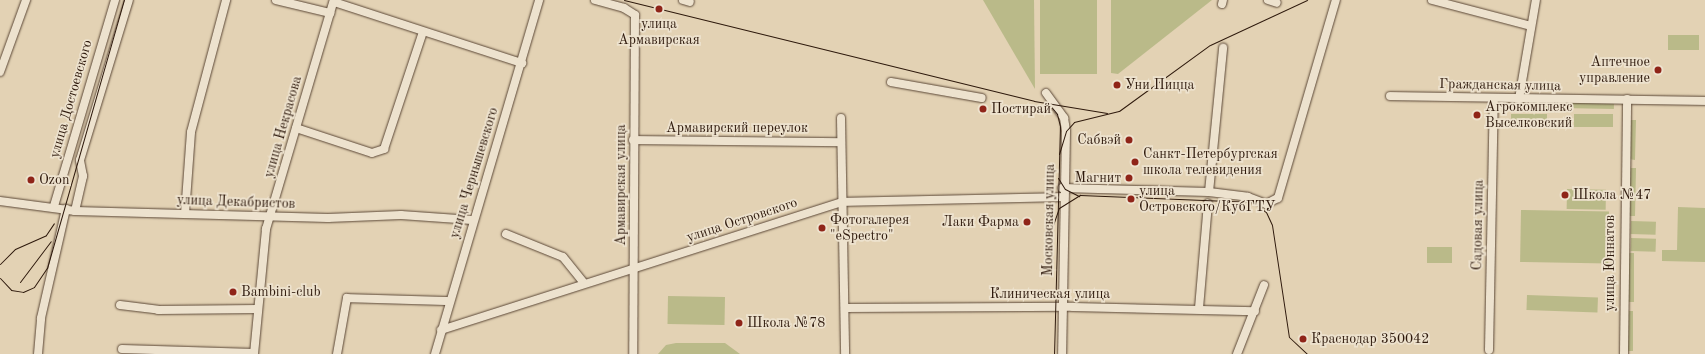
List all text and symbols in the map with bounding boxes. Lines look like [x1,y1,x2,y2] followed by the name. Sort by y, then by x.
[654,4,664,14] marker: улица Армавирская
[618,16,700,48] place label: улица Армавирская
[46,38,96,160] street label: улица Достоевского
[1579,54,1650,86] place label: Аптечное управление
[1653,65,1663,75] marker: Аптечное управление
[260,74,306,180] street label: улица Некрасова
[1439,76,1561,94] street label: Гражданская улица
[1125,77,1195,93] place label: Уни Пицца
[1112,80,1122,90] marker: Уни Пицца
[1485,99,1572,132] place label: Агрокомплекс Выселковский
[991,101,1051,117] place label: Постирай
[978,104,988,114] marker: Постирай
[446,105,502,241] street label: улица Чернышевского
[1472,110,1482,120] marker: Агрокомплекс Выселковский
[666,120,808,136] street label: Армавирский переулок
[613,124,629,246] street label: Армавирская улица
[1077,132,1121,148] place label: Сабвэй
[1124,135,1134,145] marker: Сабвэй
[1143,146,1278,178] place label: Санкт-Петербургская школа телевидения
[1130,157,1140,167] marker: Санкт-Петербургская школа телевидения
[1040,164,1058,276] street label: Московская улица
[1074,170,1121,186] place label: Магнит
[39,172,69,188] place label: Ozon
[1124,173,1134,183] marker: Магнит
[26,175,36,185] marker: Ozon
[1469,179,1487,271] street label: Садовая улица
[1139,183,1276,216] place label: улица Островского/КубГТУ
[1573,187,1651,203] place label: Школа №47
[1560,190,1570,200] marker: Школа №47
[176,192,296,212] street label: улица Декабристов
[684,194,800,246] street label: улица Островского
[1126,194,1136,204] marker: улица Островского/КубГТУ
[830,212,909,244] place label: Фотогалерея "eSpectro"
[942,214,1019,230] place label: Лаки Фарма
[1602,215,1618,311] street label: улица Юннатов
[1022,217,1032,227] marker: Лаки Фарма
[817,223,827,233] marker: Фотогалерея "eSpectro"
[241,284,321,300] place label: Bambini-club
[990,286,1110,302] street label: Клиническая улица
[228,287,238,297] marker: Bambini-club
[747,315,825,331] place label: Школа №78
[734,318,744,328] marker: Школа №78
[1311,331,1429,347] place label: Краснодар 350042
[1298,334,1308,344] marker: Краснодар 350042

